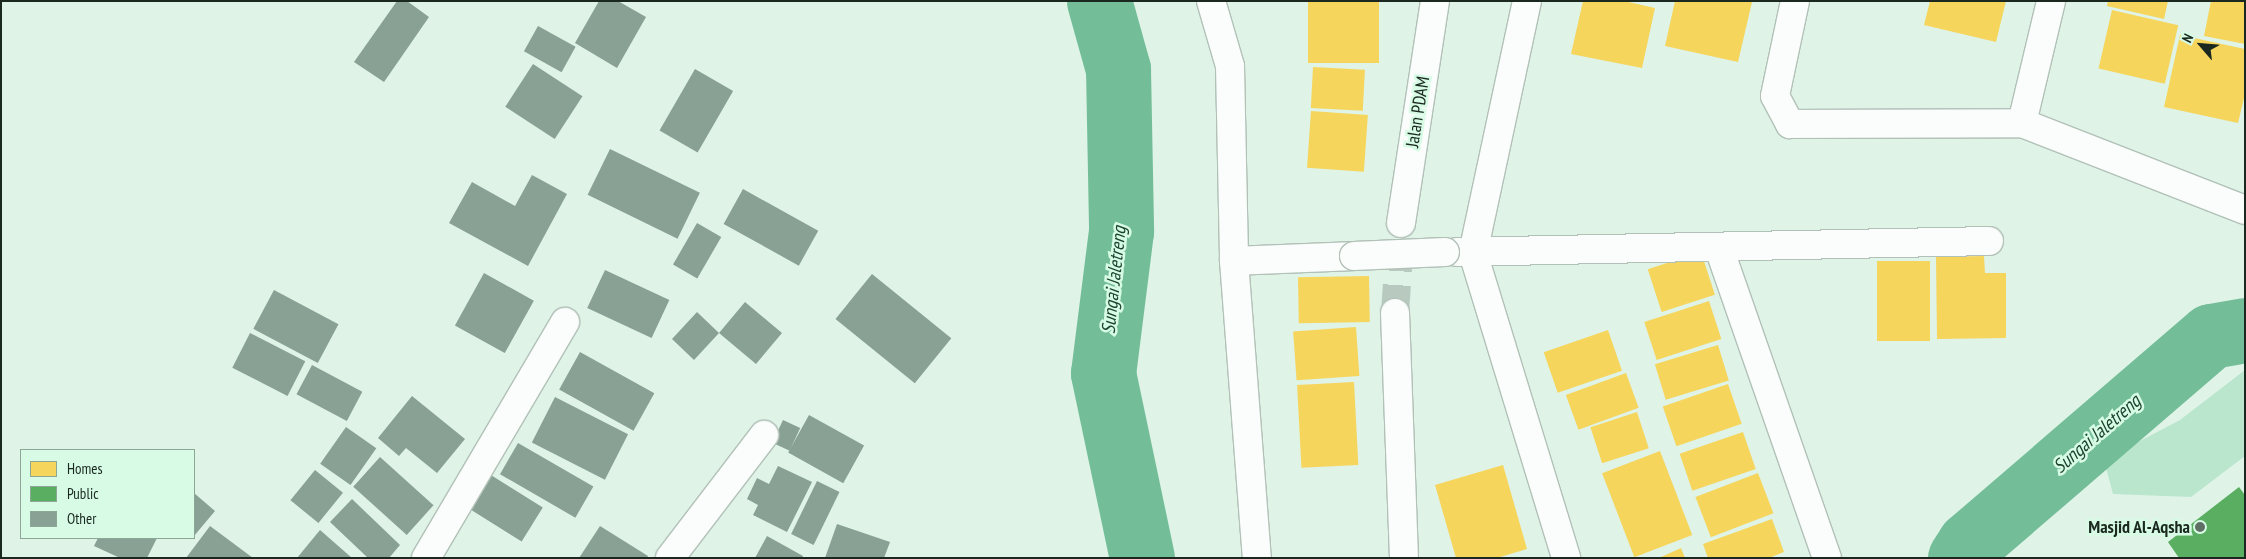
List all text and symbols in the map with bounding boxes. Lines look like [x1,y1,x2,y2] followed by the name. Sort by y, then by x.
[2176,20,2226,70] north arrow
[2178,31,2197,46] text: N
[1402,75,1434,149] street label: Jalan PDAM
[1097,225,1131,335] water label: Sungai Jaletreng
[2049,390,2145,478] water label: Sungai Jaletreng
[20,449,195,539] legend
[67,459,103,478] text: Homes
[67,484,98,503] text: Public
[67,509,96,528] text: Other
[2088,516,2190,538] place label: Masjid Al-Aqsha
[2194,521,2206,533] marker: Masjid Al-Aqsha

